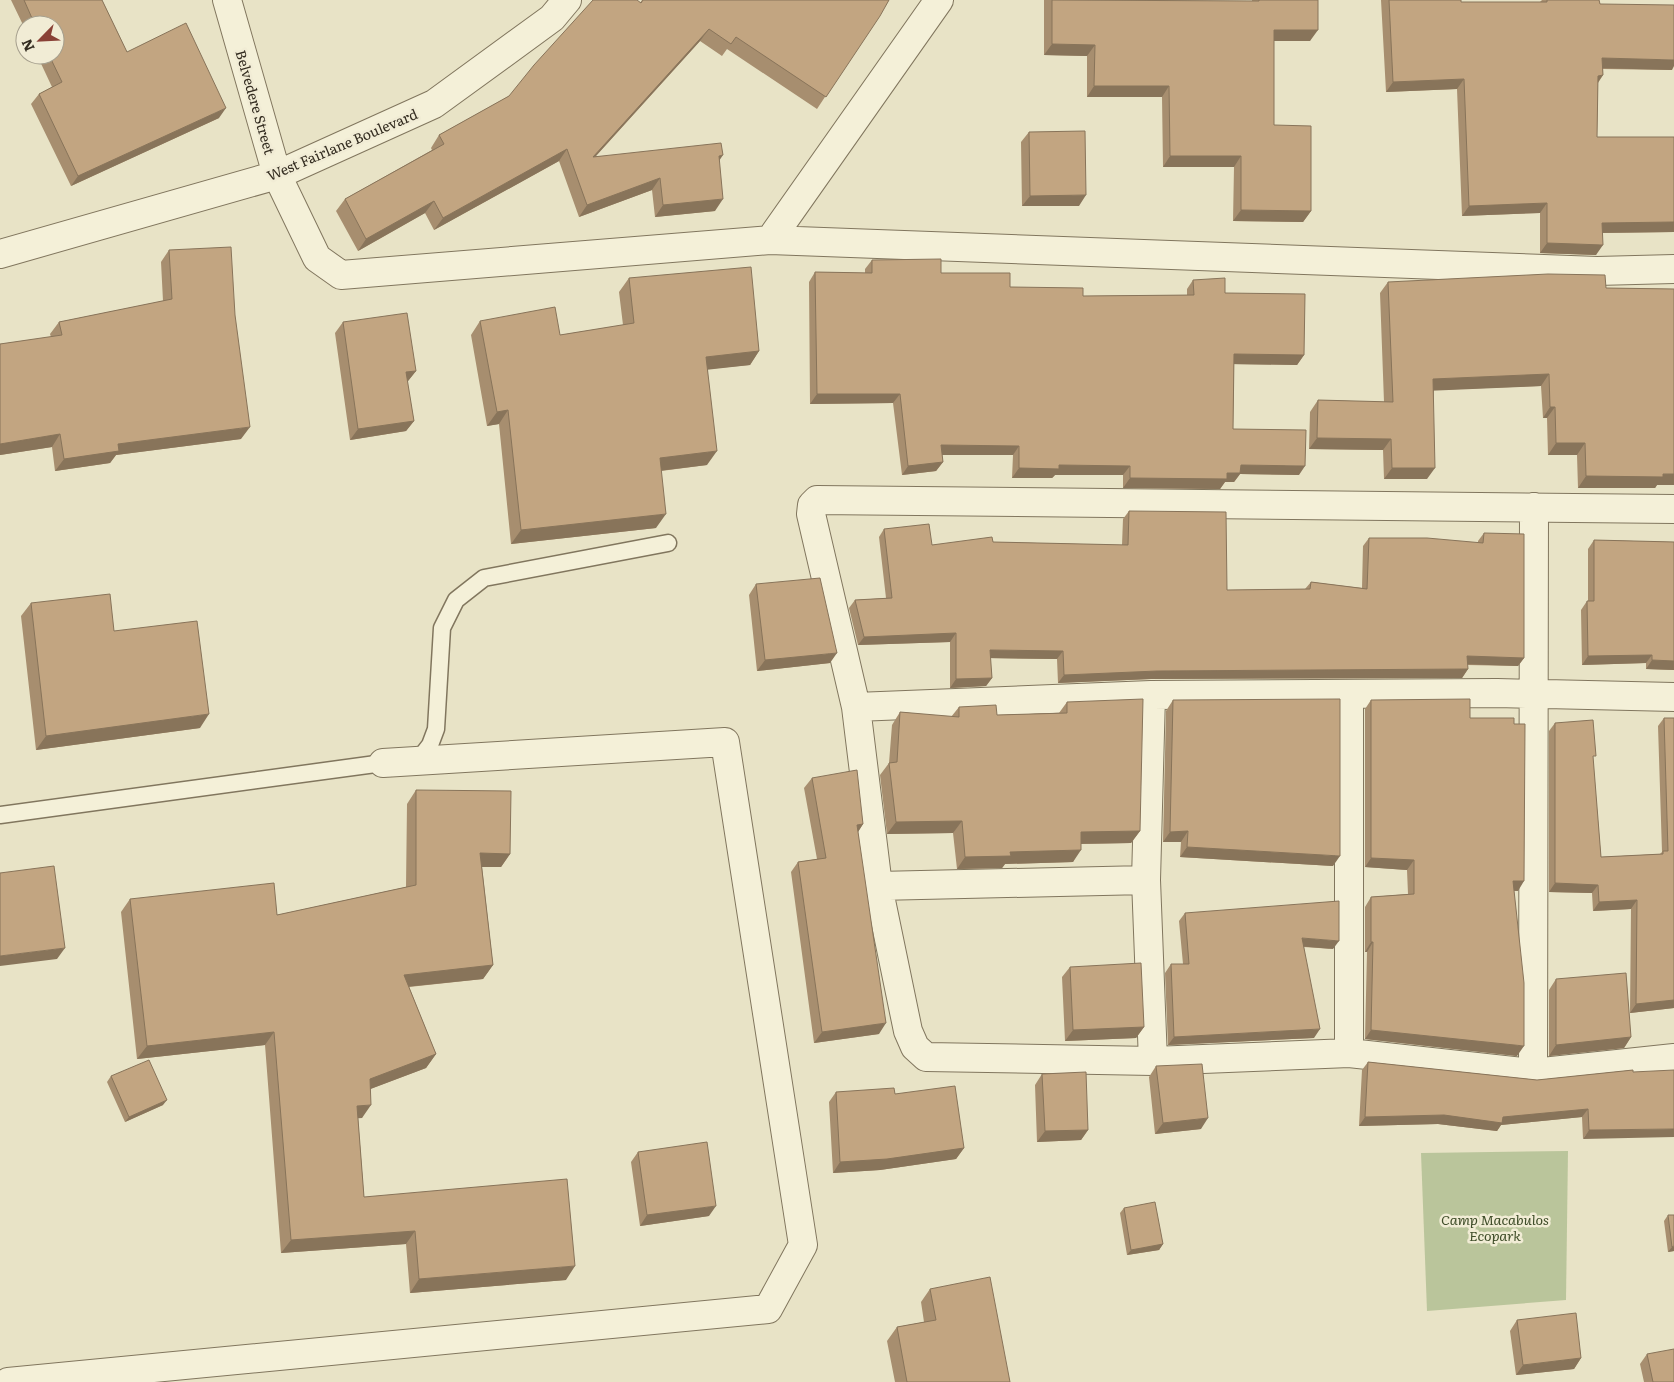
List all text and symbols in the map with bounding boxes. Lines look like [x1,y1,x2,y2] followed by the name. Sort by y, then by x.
[15,15,65,65] north arrow
[16,36,39,55] text: N
[232,47,281,157] street label: Belvedere Street
[263,103,421,185] street label: West Fairlane Boulevard
[1441,1209,1549,1245] park label: Camp Macabulos Ecopark

